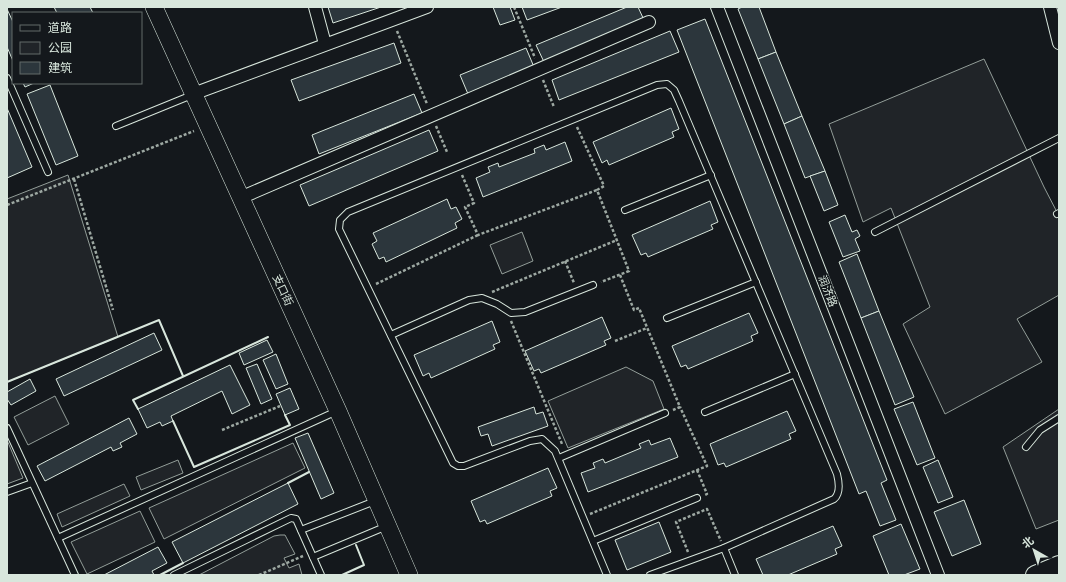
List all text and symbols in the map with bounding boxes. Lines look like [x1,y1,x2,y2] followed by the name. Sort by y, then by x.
[12,12,142,84] legend
[48,21,72,35] text: 道路
[48,41,72,55] text: 公园
[48,61,72,75] text: 建筑
[270,273,295,308] street label: 支口街
[816,273,840,309] street label: 润济路
[1014,530,1054,570] north arrow
[1020,534,1036,551] text: 北

